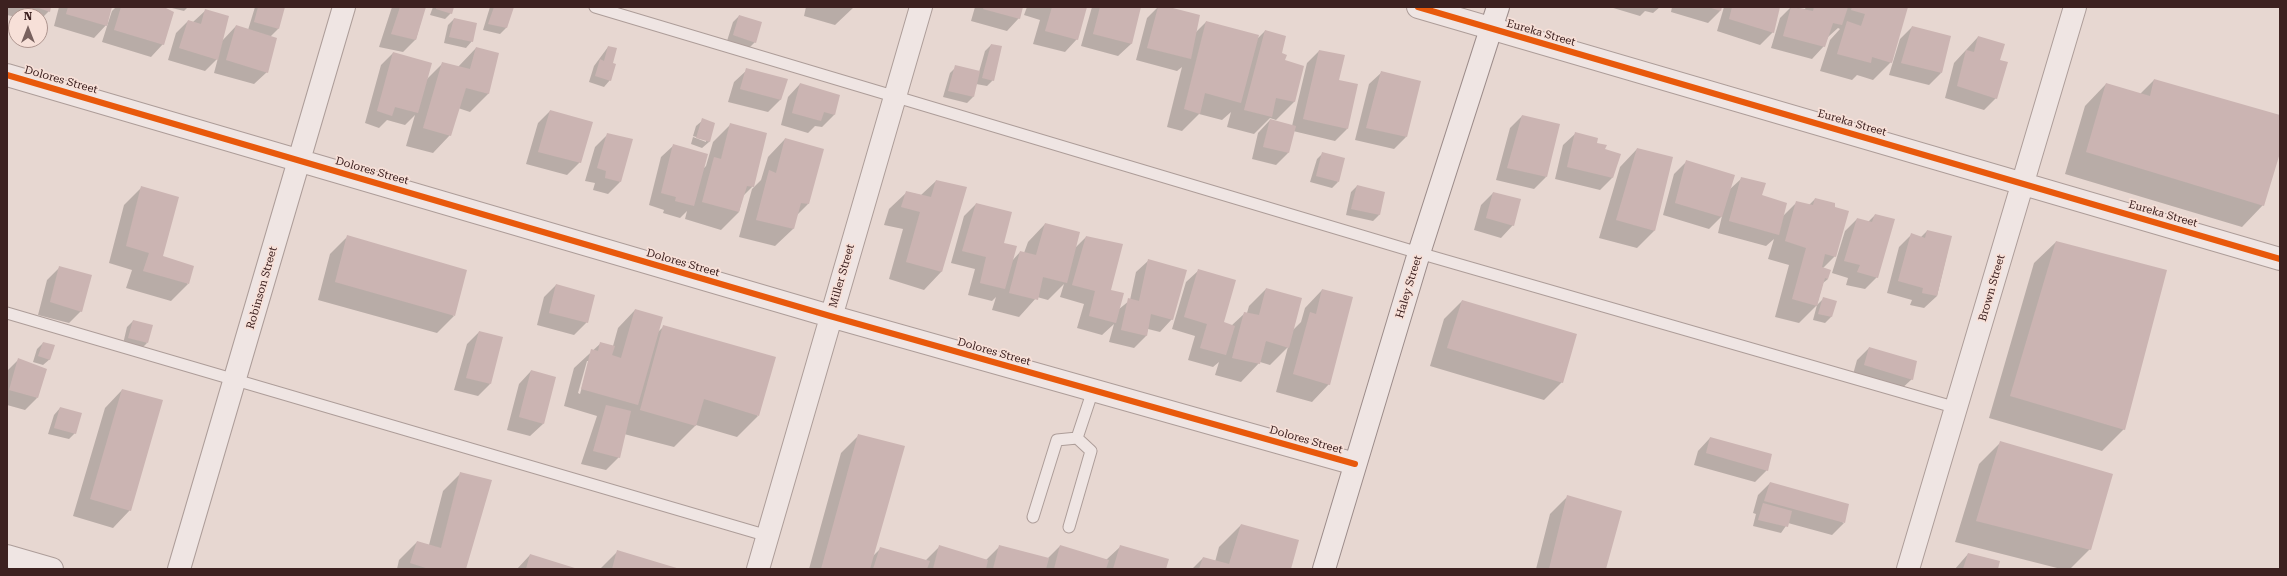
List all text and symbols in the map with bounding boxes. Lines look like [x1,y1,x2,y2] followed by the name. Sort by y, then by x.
[8,8,48,48] north arrow
[24,10,32,23] text: N
[1505,17,1577,49] street label: Eureka Street
[23,63,99,97] street label: Dolores Street
[1816,107,1888,139] street label: Eureka Street
[334,154,410,188] street label: Dolores Street
[2127,198,2199,230] street label: Eureka Street
[827,243,857,309] street label: Miller Street
[244,245,280,331] street label: Robinson Street
[645,246,721,280] street label: Dolores Street
[1976,253,2008,323] street label: Brown Street
[1393,254,1425,320] street label: Haley Street
[956,335,1032,369] street label: Dolores Street
[1268,423,1344,457] street label: Dolores Street

